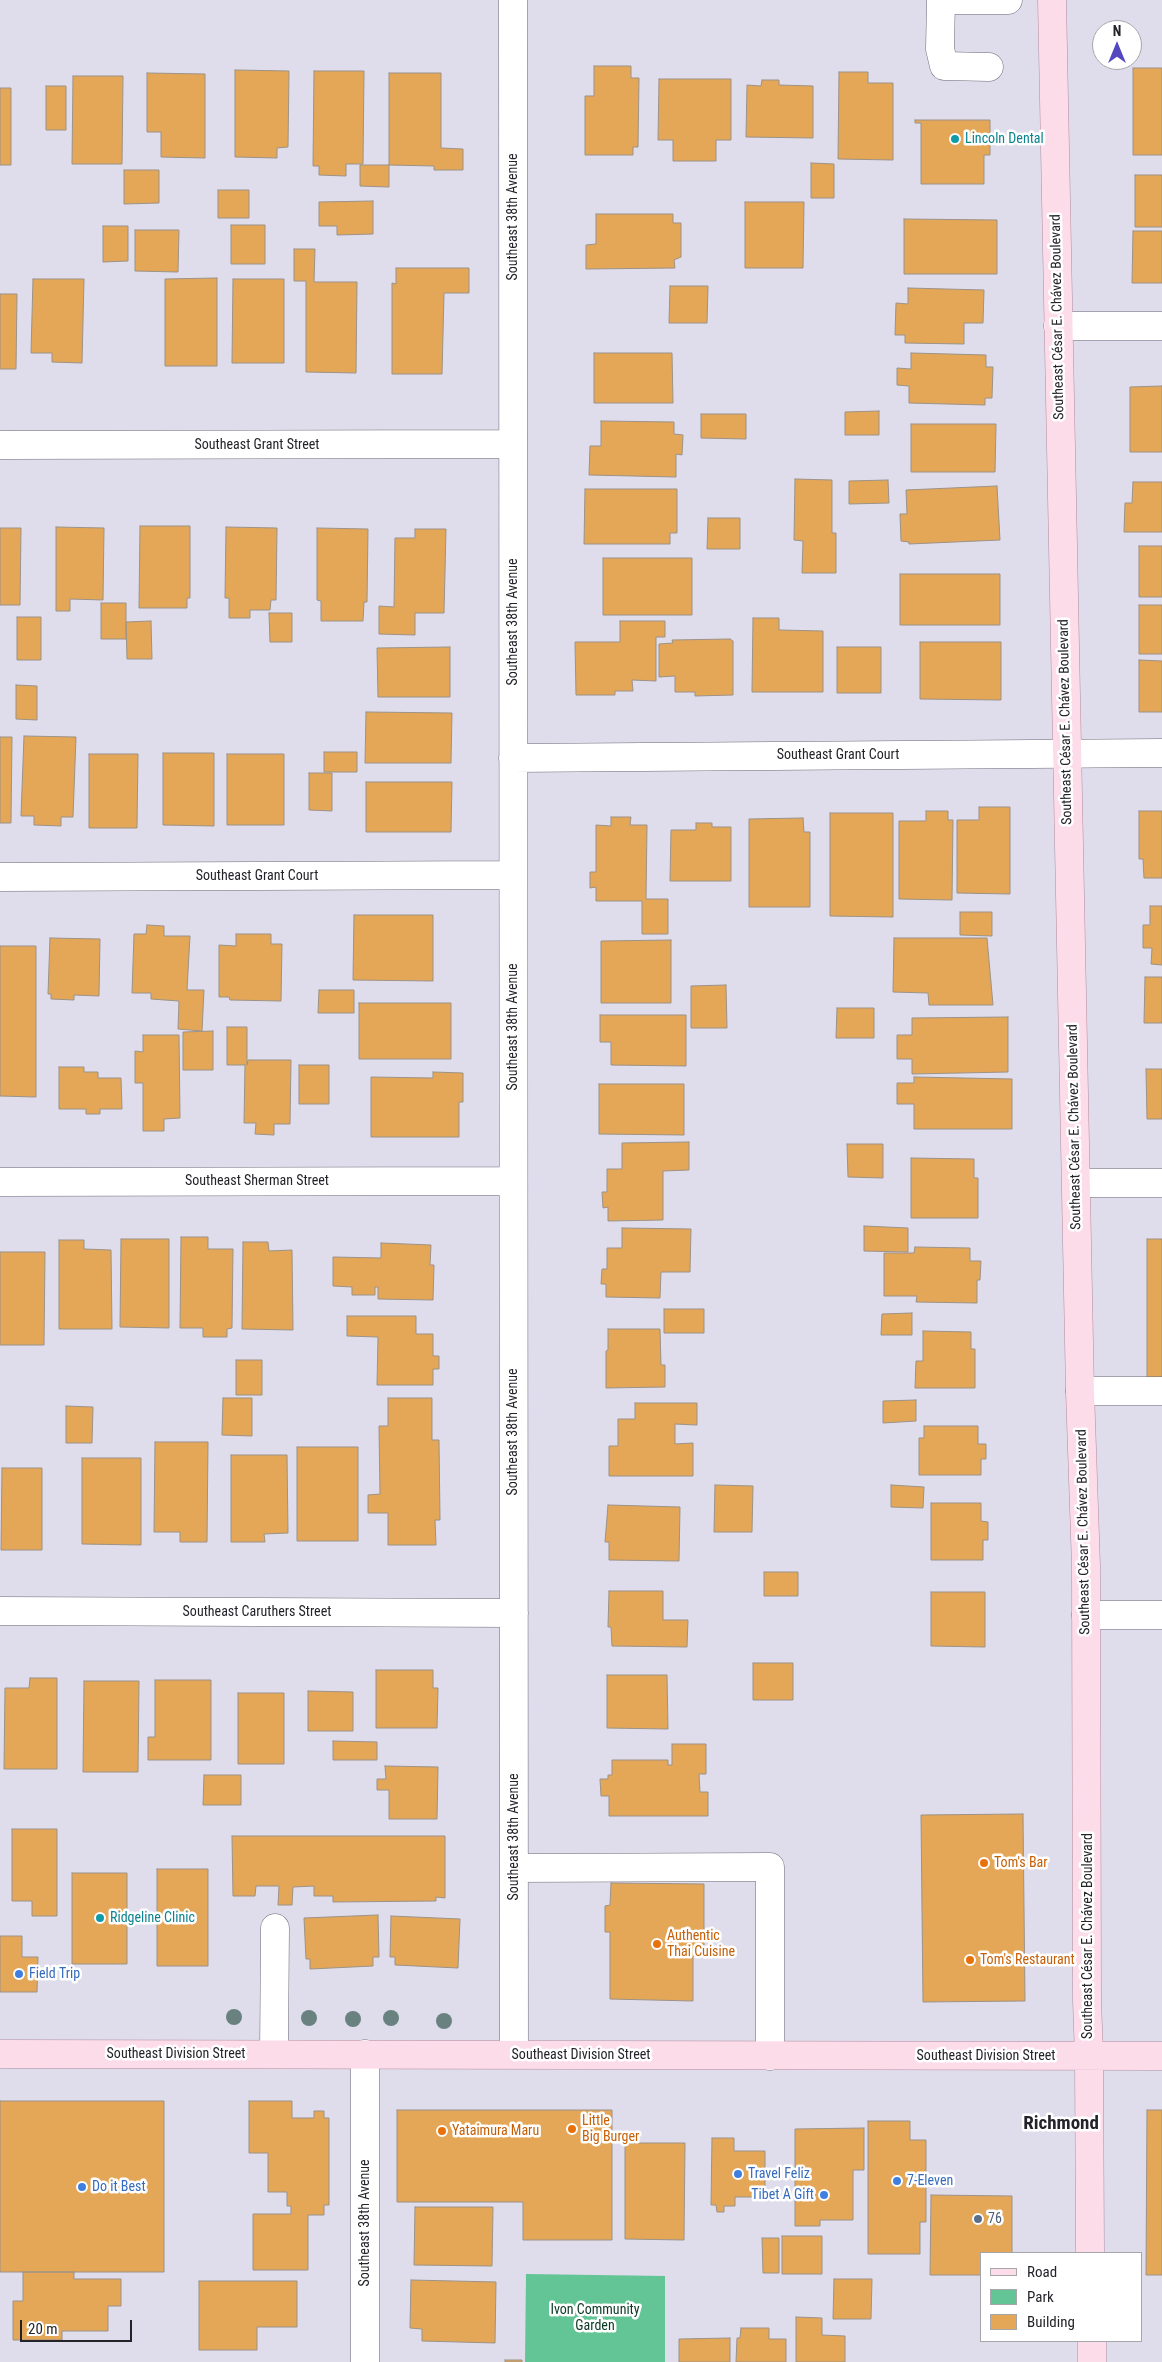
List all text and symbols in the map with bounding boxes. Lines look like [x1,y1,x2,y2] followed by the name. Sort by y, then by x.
[1092,20,1142,70] north arrow
[1113,23,1121,39] text: N
[965,131,1044,147] place label: Lincoln Dental
[949,133,961,145] marker: Lincoln Dental
[505,153,521,281] street label: Southeast 38th Avenue
[1048,214,1068,420] street label: Southeast César E. Chávez Boulevard
[195,437,319,453] street label: Southeast Grant Street
[505,558,521,686] street label: Southeast 38th Avenue
[1056,619,1076,825] street label: Southeast César E. Chávez Boulevard
[777,747,899,763] street label: Southeast Grant Court
[196,868,318,884] street label: Southeast Grant Court
[505,963,521,1091] street label: Southeast 38th Avenue
[1065,1024,1085,1230] street label: Southeast César E. Chávez Boulevard
[185,1173,329,1189] street label: Southeast Sherman Street
[505,1368,521,1496] street label: Southeast 38th Avenue
[1074,1429,1094,1635] street label: Southeast César E. Chávez Boulevard
[183,1604,331,1620] street label: Southeast Caruthers Street
[506,1773,522,1901] street label: Southeast 38th Avenue
[1080,1833,1096,2039] street label: Southeast César E. Chávez Boulevard
[994,1855,1048,1871] place label: Tom's Bar
[978,1857,990,1869] marker: Tom's Bar
[110,1910,195,1926] place label: Ridgeline Clinic
[94,1912,106,1924] marker: Ridgeline Clinic
[667,1928,735,1960] place label: Authentic Thai Cuisine
[651,1938,663,1950] marker: Authentic Thai Cuisine
[980,1952,1075,1968] place label: Tom's Restaurant
[964,1954,976,1966] marker: Tom's Restaurant
[29,1966,80,1982] place label: Field Trip
[13,1968,25,1980] marker: Field Trip
[107,2046,245,2062] street label: Southeast Division Street
[512,2047,650,2063] street label: Southeast Division Street
[917,2048,1055,2064] street label: Southeast Division Street
[582,2113,639,2146] place label: Little Big Burger
[1023,2113,1099,2135] district label: Richmond
[452,2123,539,2139] place label: Yataimura Maru
[566,2123,578,2135] marker: Little Big Burger
[436,2125,448,2137] marker: Yataimura Maru
[357,2159,373,2287] street label: Southeast 38th Avenue
[748,2166,810,2182] place label: Travel Feliz
[732,2168,744,2180] marker: Travel Feliz
[907,2173,953,2189] place label: 7-Eleven
[891,2175,903,2187] marker: 7-Eleven
[92,2179,146,2195] place label: Do it Best
[76,2181,88,2193] marker: Do it Best
[751,2187,814,2203] place label: Tibet A Gift
[818,2189,830,2201] marker: Tibet A Gift
[988,2211,1002,2227] place label: 76
[972,2213,984,2225] marker: 76
[980,2252,1142,2342] legend
[1027,2263,1057,2281] text: Road
[1027,2288,1054,2306] text: Park
[550,2302,640,2334] park label: Ivon Community Garden
[22,2310,135,2342] scale bar
[1027,2313,1075,2331] text: Building
[28,2320,58,2338] text: 20 m

